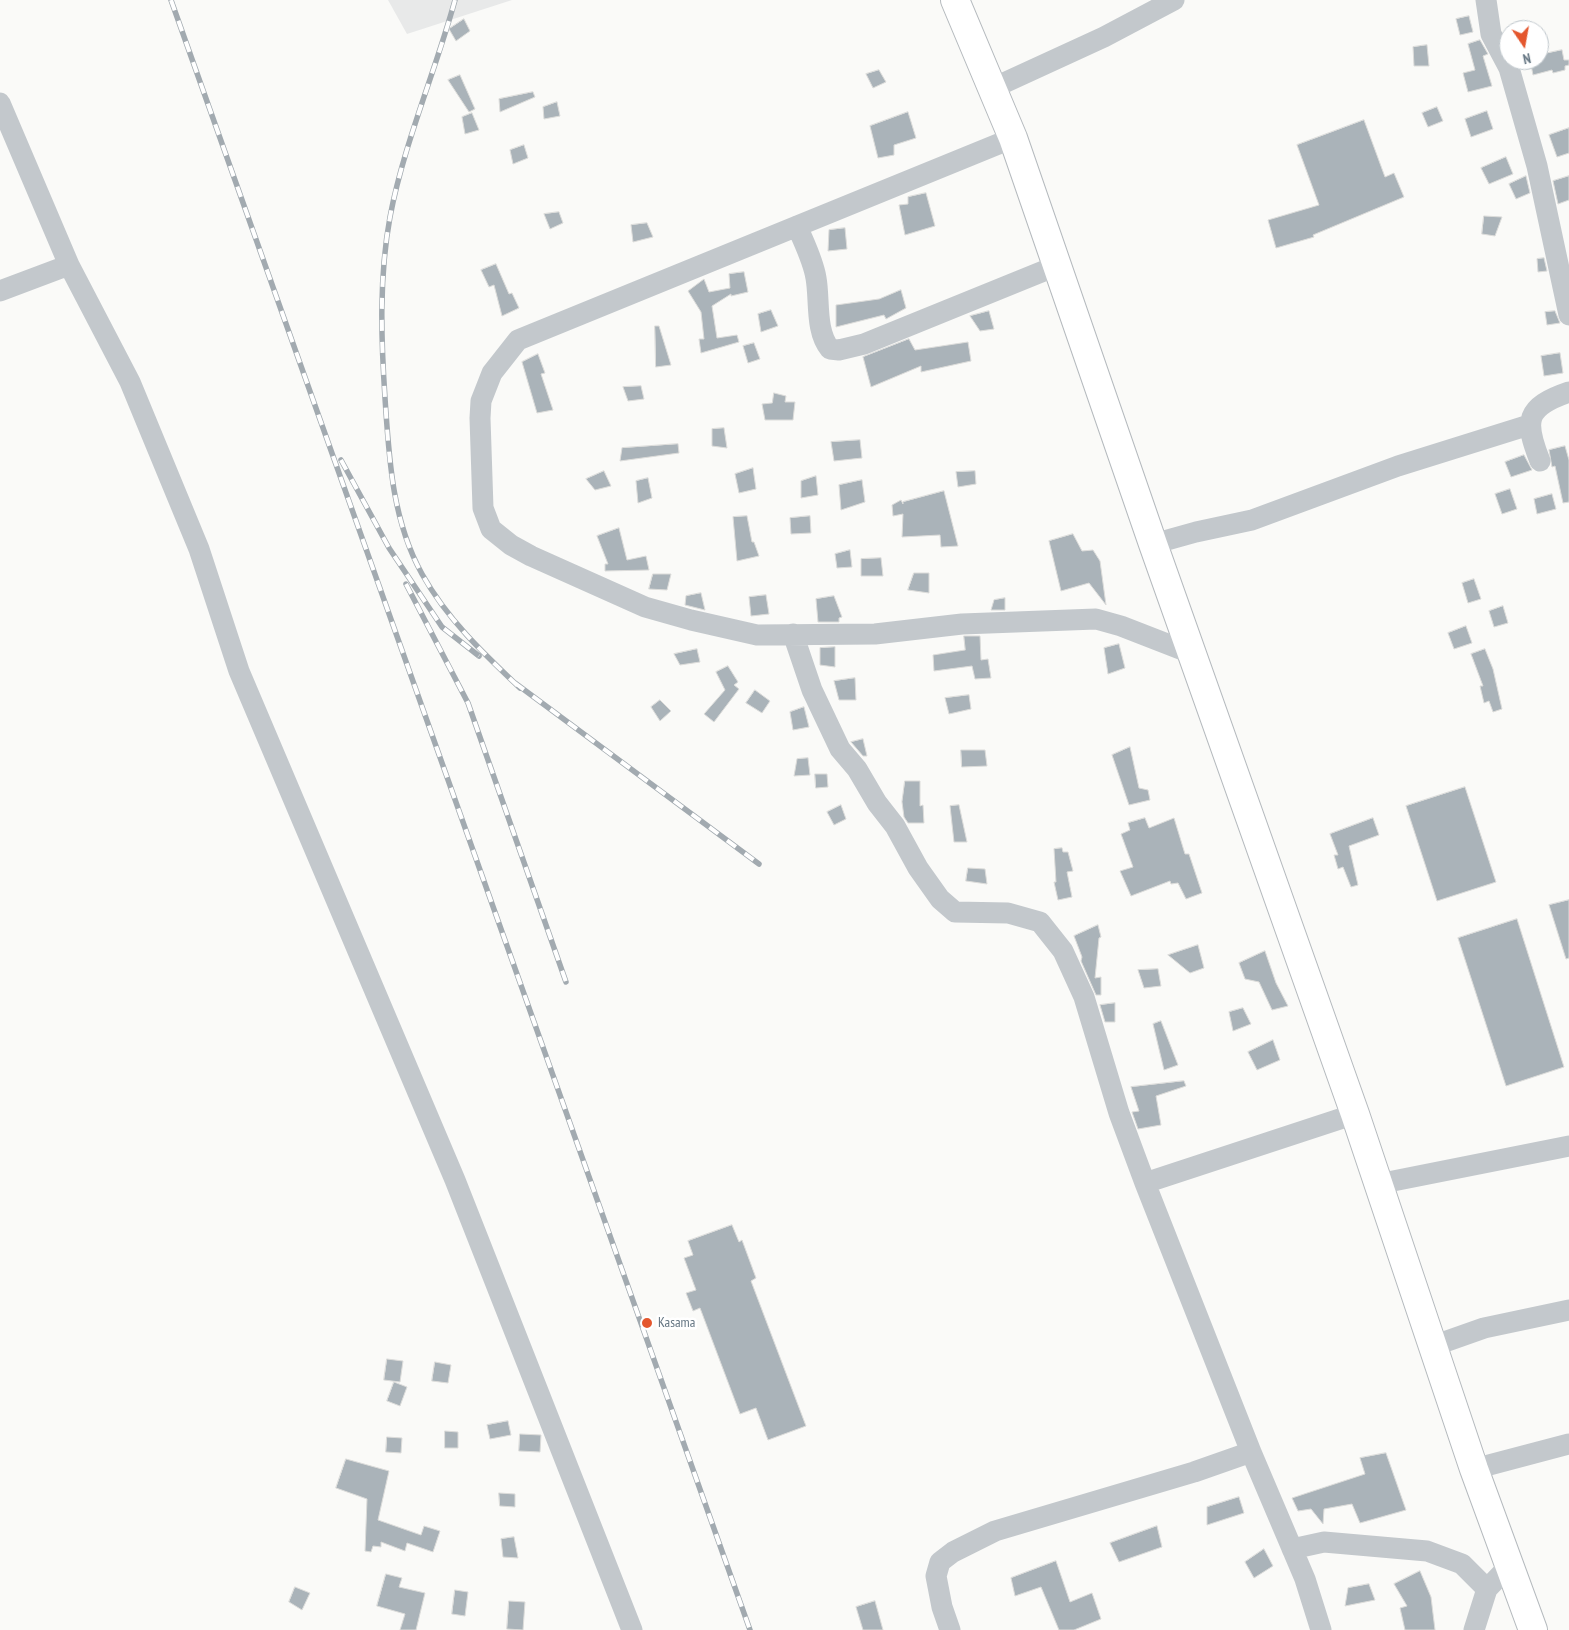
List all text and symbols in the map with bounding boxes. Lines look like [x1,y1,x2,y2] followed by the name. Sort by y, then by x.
[1499,20,1549,70] north arrow
[1521,49,1532,68] text: N
[658,1315,695,1331] place label: Kasama
[640,1316,654,1330] marker: Kasama

